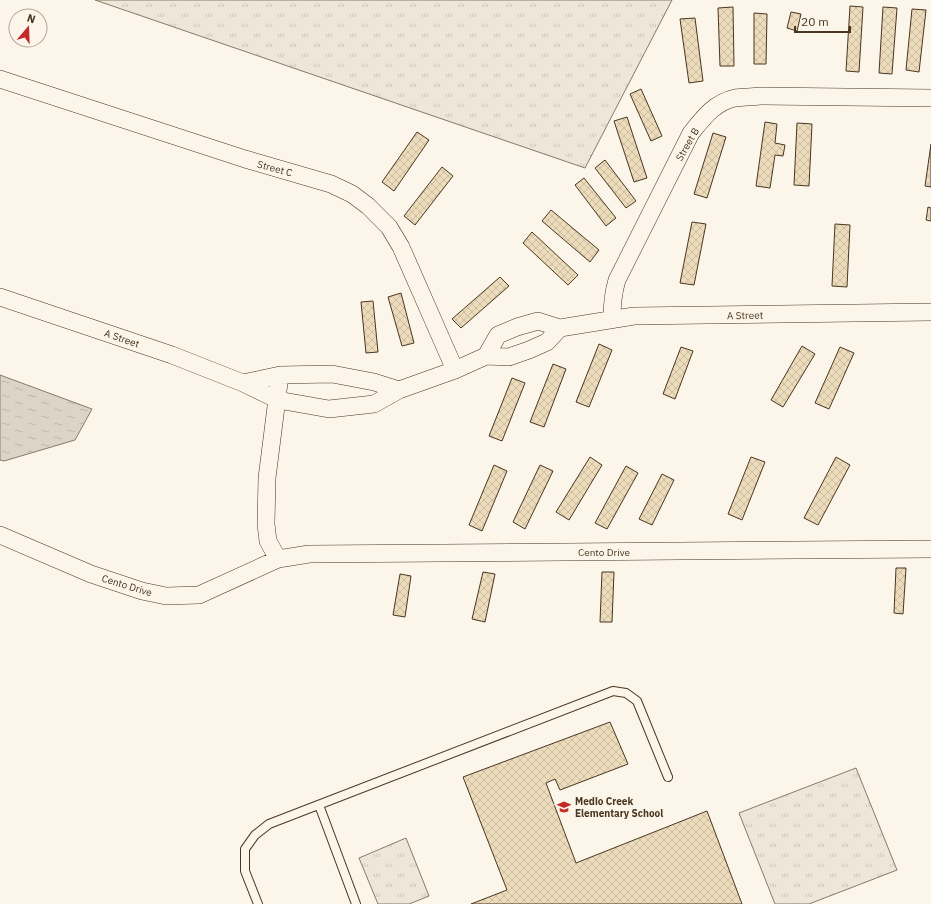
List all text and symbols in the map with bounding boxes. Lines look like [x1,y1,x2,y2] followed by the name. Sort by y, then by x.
[8,8,48,48] north arrow
[795,8,850,34] scale bar
[25,11,37,26] text: N
[801,14,829,29] text: 20 m
[673,125,702,163] street label: Street B
[256,158,294,179] street label: Street C
[727,309,764,322] street label: A Street
[103,326,142,351] street label: A Street
[578,546,631,559] street label: Cento Drive
[100,572,154,599] street label: Cento Drive
[575,795,663,820] place label: Medio Creek Elementary School
[556,799,572,815] school or university icon: Medio Creek Elementary School

